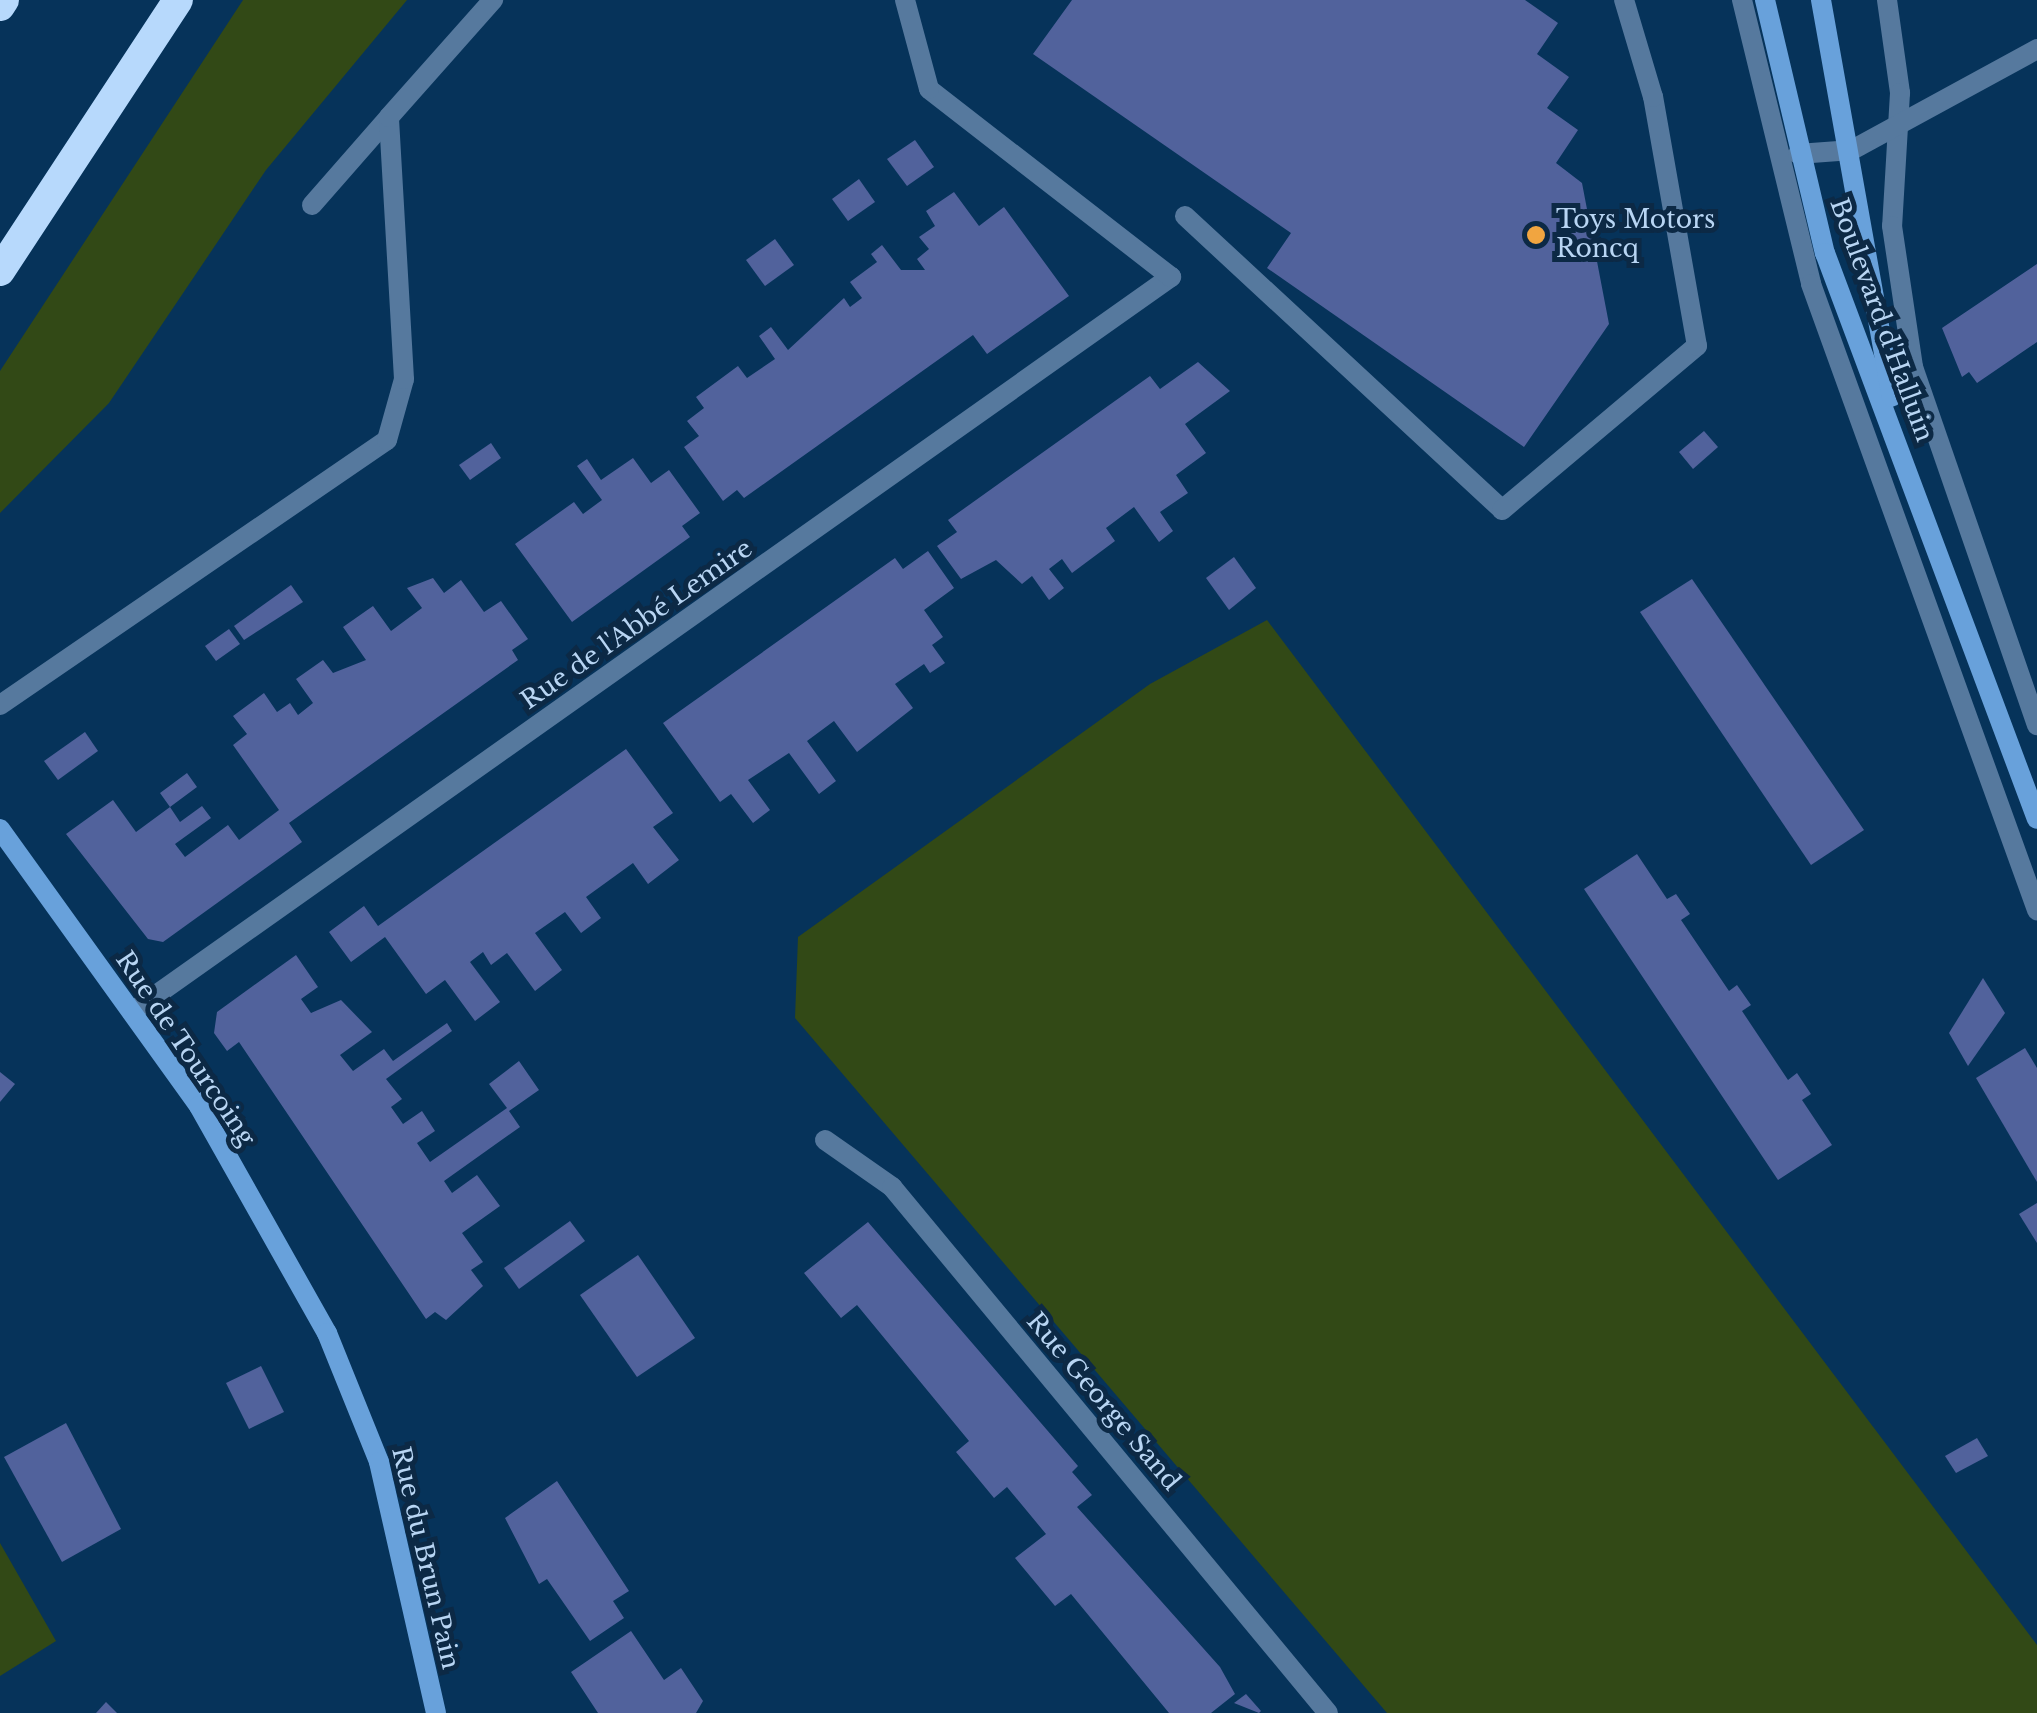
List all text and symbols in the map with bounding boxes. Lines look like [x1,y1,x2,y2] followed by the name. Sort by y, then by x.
[1823,194,1939,446] street label: Boulevard d'Halluin
[1556,206,1715,265] place label: Toys Motors Roncq
[1525,224,1547,246] marker: Toys Motors Roncq
[516,534,758,716] street label: Rue de l'Abbé Lemire
[109,946,261,1152] street label: Rue de Tourcoing
[1020,1307,1186,1497] street label: Rue George Sand
[385,1444,465,1672] street label: Rue du Brun Pain

